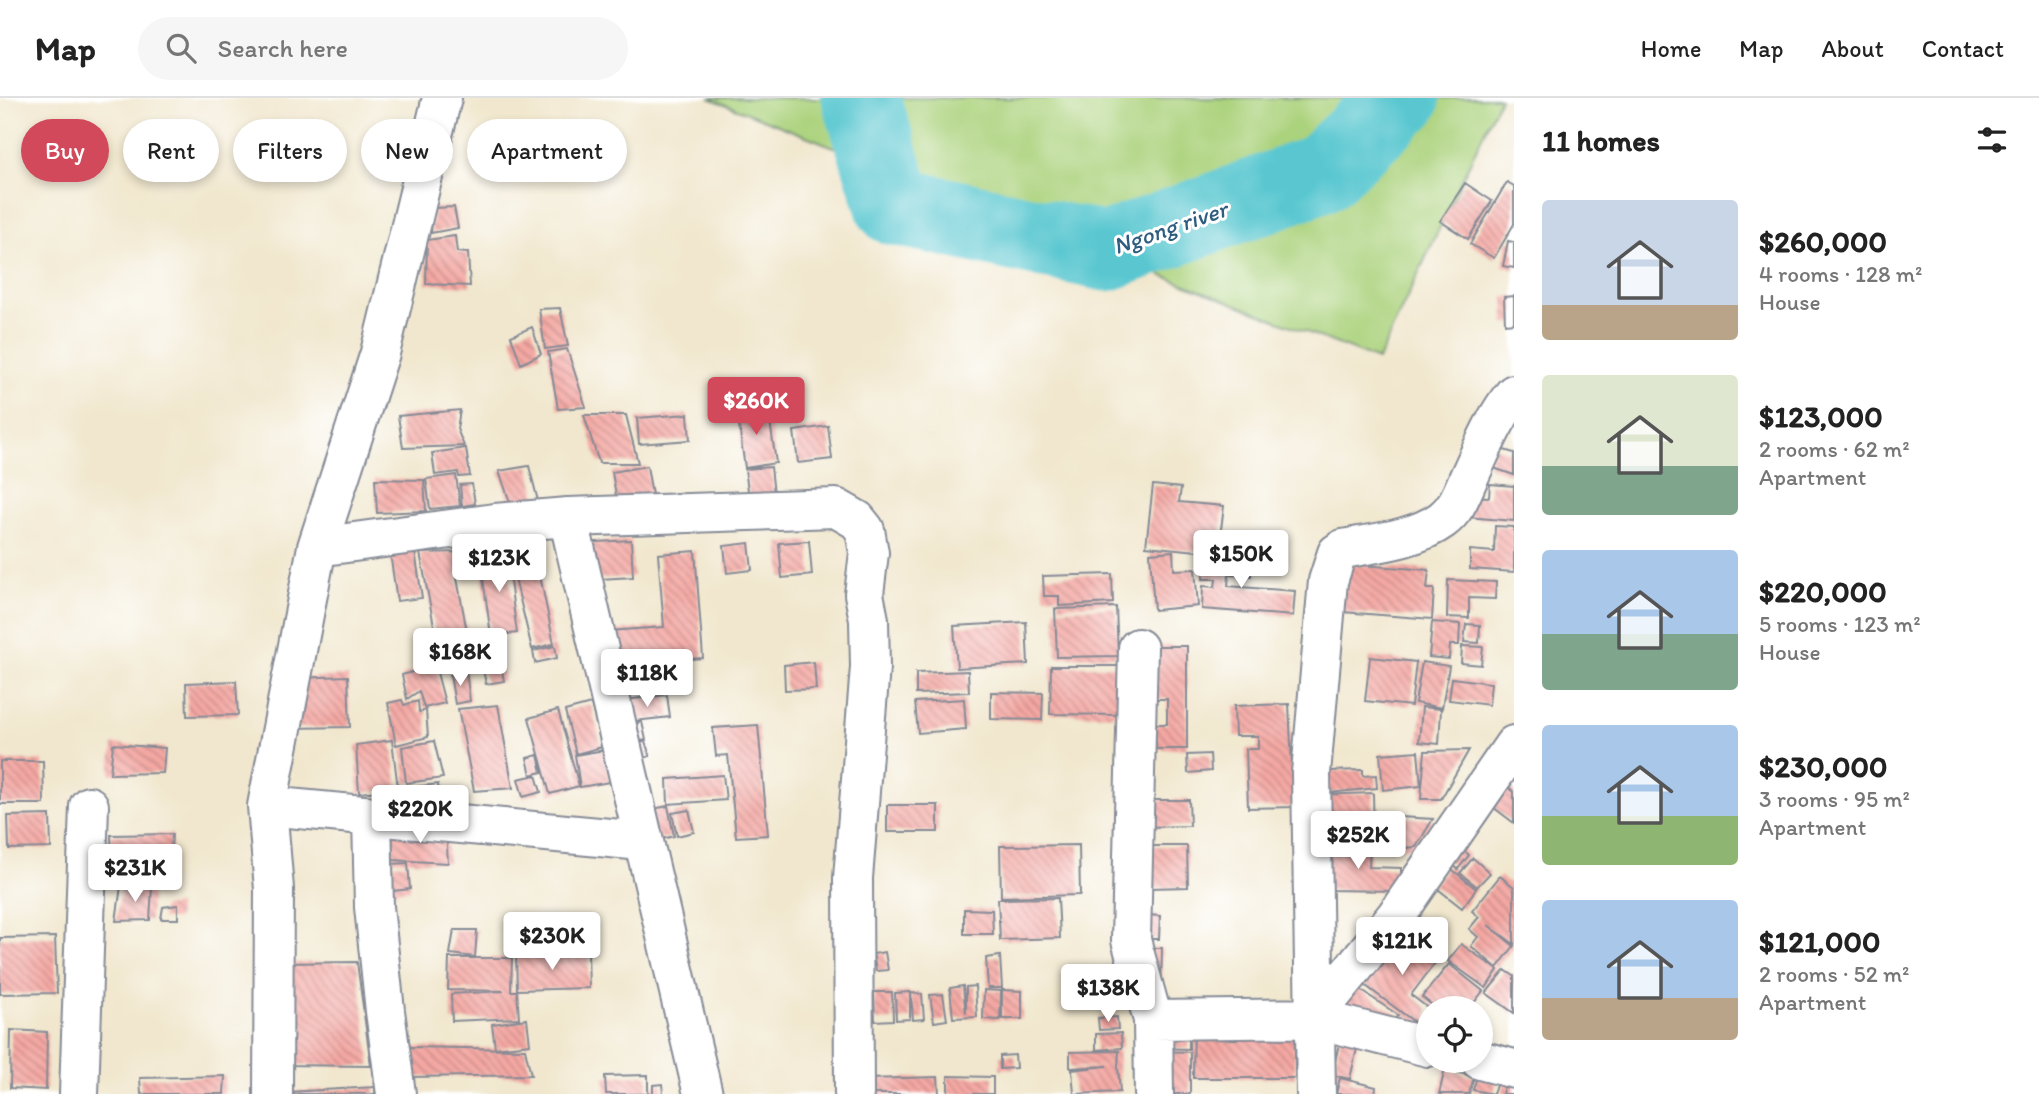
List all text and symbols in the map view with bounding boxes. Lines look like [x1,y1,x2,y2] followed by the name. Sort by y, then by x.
[138,17,628,80] search box
[35,29,96,68] text: Map
[162,29,200,67] icon: search
[218,32,348,64] text: Search here
[1641,34,1701,63] text: Home
[1739,34,1783,63] text: Map
[1821,34,1884,63] text: About
[1922,34,2004,63] text: Contact
[21,119,109,182] chip: Buy
[123,119,219,182] chip: Rent
[233,119,347,182] chip: Filters
[361,119,453,182] chip: New
[467,119,627,182] chip: Apartment
[1973,121,2011,159] icon: filters
[1542,122,1660,159] text: 11 homes
[1109,193,1233,260] water label: Ngong river
[1759,223,1887,260] text: $260,000
[1598,228,1682,312] icon: home
[1759,260,1922,288] text: 4 rooms · 128 m²
[1759,288,1821,316] text: House
[707,378,805,437] pin: $260K
[724,386,788,414] text: $260K
[1759,398,1883,435] text: $123,000
[1598,403,1682,487] icon: home
[1759,435,1910,463] text: 2 rooms · 62 m²
[1759,463,1866,491] text: Apartment
[1192,531,1290,590] pin: $150K
[450,534,548,594] pin: $123K
[1209,539,1273,567] text: $150K
[468,543,530,571] text: $123K
[1759,573,1887,610] text: $220,000
[1598,578,1682,662] icon: home
[1759,610,1921,638] text: 5 rooms · 123 m²
[411,628,509,688] pin: $168K
[429,637,491,665] text: $168K
[1759,638,1821,666] text: House
[598,650,696,709] pin: $118K
[617,658,677,686] text: $118K
[1759,748,1887,785] text: $230,000
[1598,753,1682,837] icon: home
[1759,785,1910,813] text: 3 rooms · 95 m²
[371,786,469,845] pin: $220K
[388,794,452,822] text: $220K
[1309,812,1407,871] pin: $252K
[1759,813,1866,841] text: Apartment
[1327,820,1389,848] text: $252K
[86,844,184,904] pin: $231K
[104,853,166,881] text: $231K
[503,912,601,972] pin: $230K
[1353,918,1451,977] pin: $121K
[519,921,585,949] text: $230K
[1759,923,1880,960] text: $121,000
[1372,926,1432,954] text: $121K
[1598,928,1682,1012] icon: home
[1759,960,1909,988] text: 2 rooms · 52 m²
[1059,964,1157,1024] pin: $138K
[1077,973,1139,1001] text: $138K
[1759,988,1866,1016] text: Apartment
[1416,996,1493,1073] map controls
[1416,996,1493,1073] button: locate

